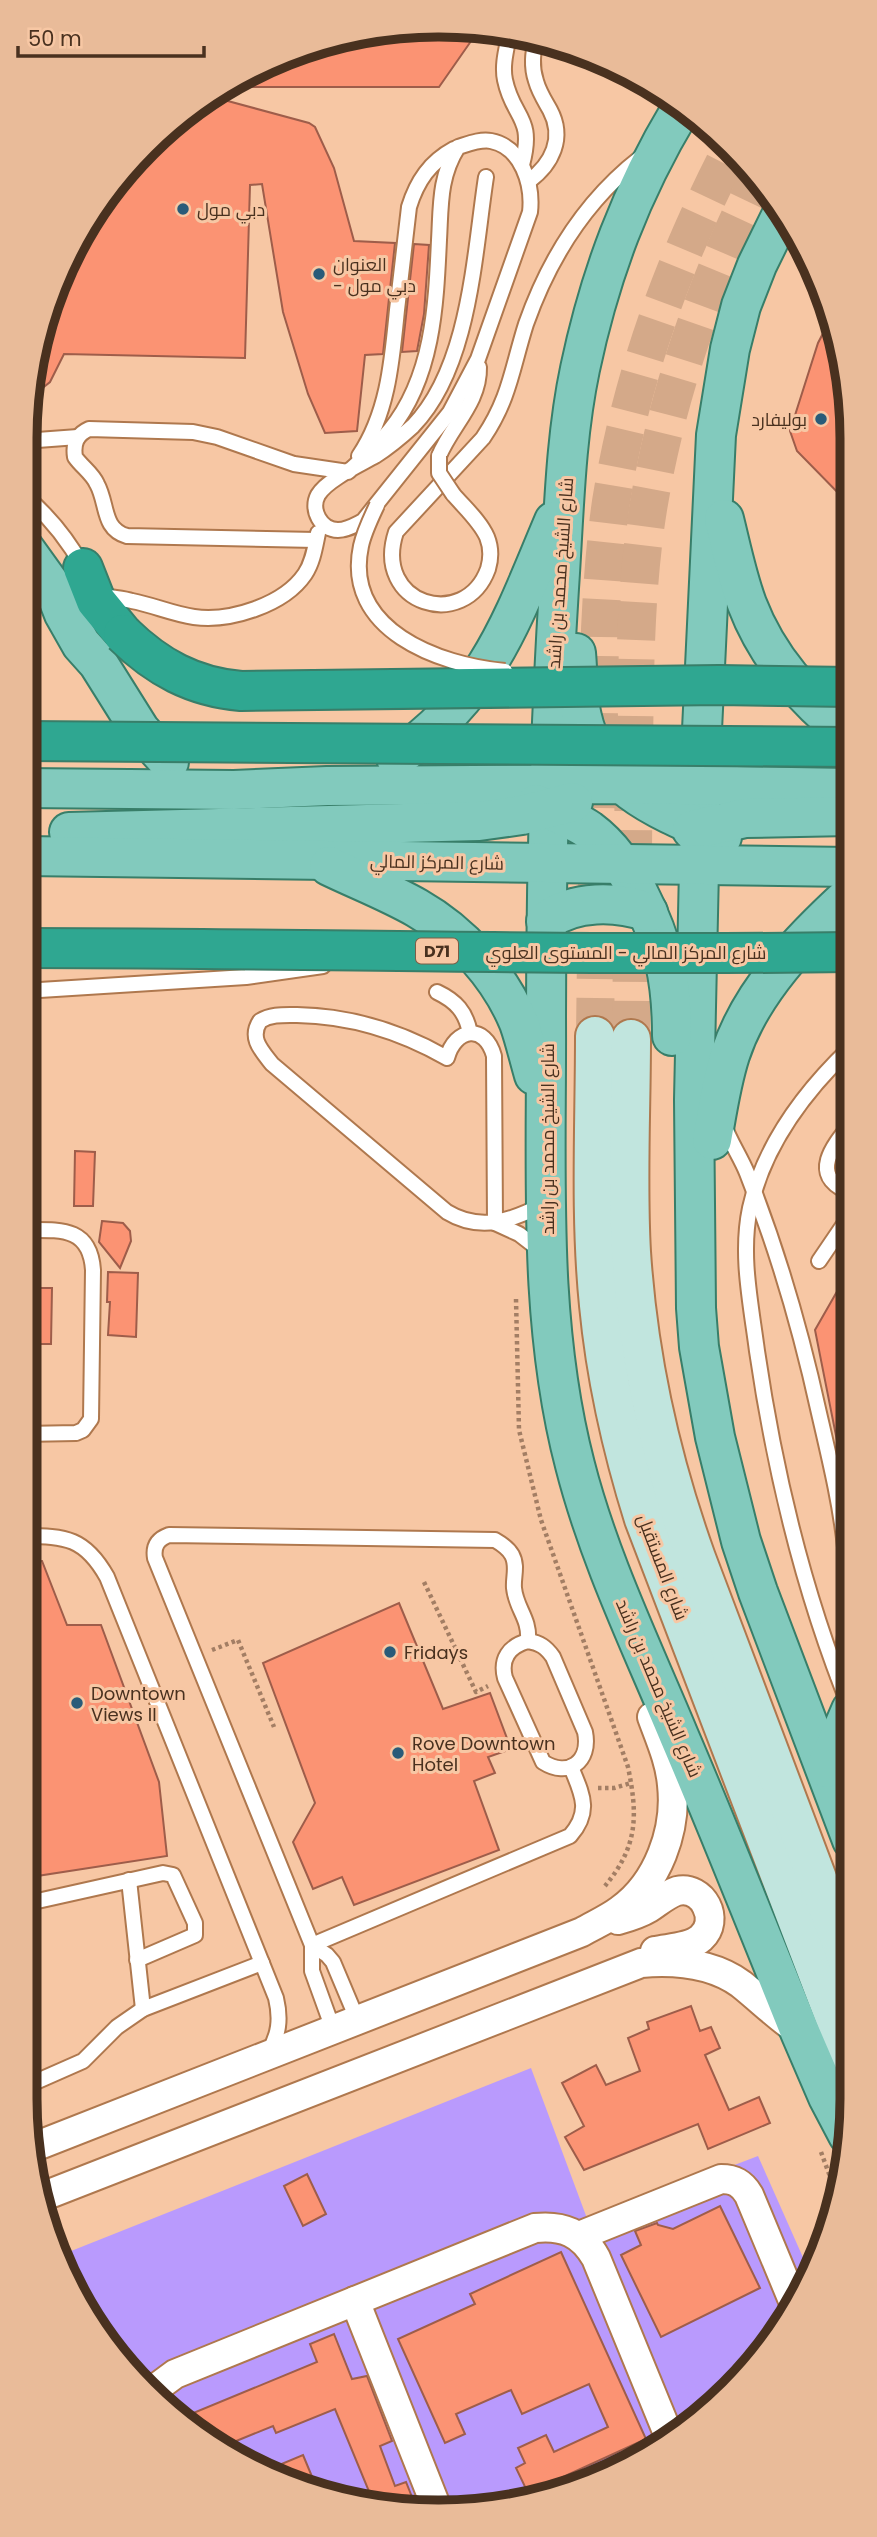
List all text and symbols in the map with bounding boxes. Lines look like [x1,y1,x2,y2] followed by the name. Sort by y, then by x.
[18,14,203,58] scale bar
[28,24,82,53] text: 50 m
[197,197,265,224] place label: دبي مول
[175,201,191,217] marker: دبي مول
[333,252,416,300] place label: العنوان - دبي مول
[311,266,327,282] marker: العنوان - دبي مول
[751,407,807,432] place label: بوليفارد
[813,411,829,427] marker: بوليفارد
[541,477,579,669] street label: شارع الشيخ محمد بن راشد
[370,848,504,878] street label: شارع المركز المالي
[416,939,458,964] road number: D71
[486,940,766,967] street label: شارع المركز المالي - المستوى العلوي
[535,1043,560,1235] street label: شارع الشيخ محمد بن راشد
[631,1510,695,1624] street label: شارع المستقبل
[610,1595,708,1781] street label: شارع الشيخ محمد بن راشد
[404,1640,468,1665] place label: Fridays
[382,1644,398,1660] marker: Fridays
[91,1681,186,1727] place label: Downtown Views II
[69,1695,85,1711] marker: Downtown Views II
[412,1731,555,1777] place label: Rove Downtown Hotel
[390,1745,406,1761] marker: Rove Downtown Hotel

